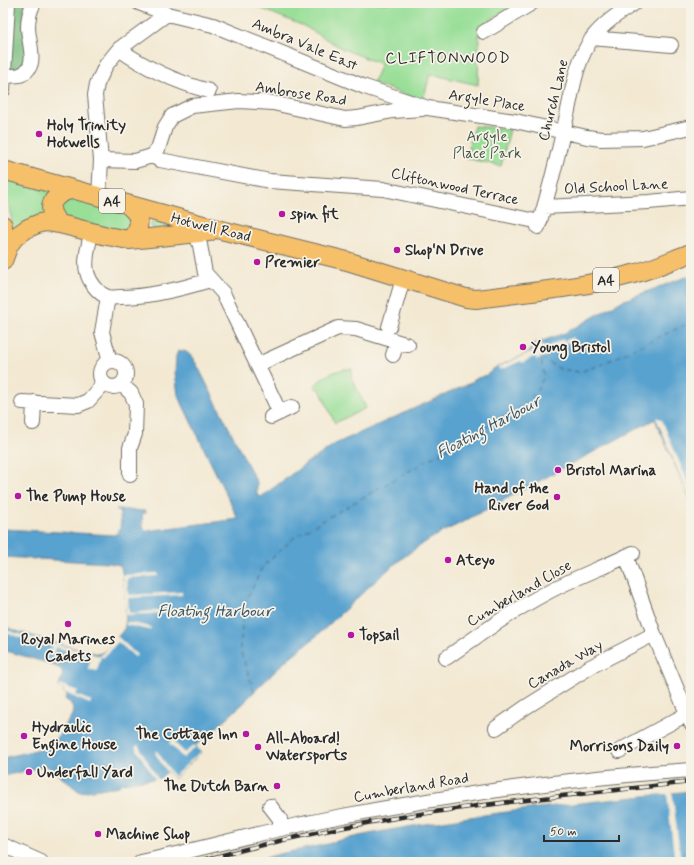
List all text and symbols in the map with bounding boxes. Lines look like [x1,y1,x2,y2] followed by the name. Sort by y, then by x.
[249,14,361,76] street label: Ambra Vale East
[385,48,511,69] district label: CLIFTONWOOD
[534,57,574,143] street label: Church Lane
[254,77,348,111] street label: Ambrose Road
[447,85,527,118] street label: Argyle Place
[47,116,126,153] place label: Holy Trinity Hotwells
[453,127,521,164] park label: Argyle Place Park
[34,129,44,139] marker: Holy Trinity Hotwells
[389,164,520,210] street label: Cliftonwood Terrace
[563,174,669,200] street label: Old School Lane
[99,189,125,213] road number: A4
[289,204,340,225] place label: spin fit
[169,208,253,248] street label: Hotwell Road
[277,209,287,219] marker: spin fit
[405,241,484,261] place label: Shop'N Drive
[392,245,402,255] marker: Shop'N Drive
[265,253,320,273] place label: Premier
[252,257,262,267] marker: Premier
[593,268,619,292] road number: A4
[531,338,611,360] place label: Young Bristol
[518,342,528,352] marker: Young Bristol
[433,390,548,465] water label: Floating Harbour
[566,461,657,481] place label: Bristol Marina
[553,465,563,475] marker: Bristol Marina
[475,479,550,516] place label: Hand of the River God
[26,487,126,507] place label: The Pump House
[13,491,23,501] marker: The Pump House
[552,492,562,502] marker: Hand of the River God
[456,551,495,571] place label: Ateyo
[443,555,453,565] marker: Ateyo
[464,556,576,632] street label: Cumberland Close
[158,601,275,624] water label: Floating Harbour
[63,619,73,629] marker: Royal Marines Cadets
[359,626,400,646] place label: Topsail
[21,630,115,667] place label: Royal Marines Cadets
[346,630,356,640] marker: Topsail
[524,635,607,694] street label: Canada Way
[32,718,117,757] place label: Hydraulic Engine House
[136,725,238,746] place label: The Cottage Inn
[241,729,251,739] marker: The Cottage Inn
[265,729,348,766] place label: All-Aboard! Watersports
[19,731,29,741] marker: Hydraulic Engine House
[570,737,669,757] place label: Morrisons Daily
[672,741,682,751] marker: Morrisons Daily
[253,742,263,752] marker: All-Aboard! Watersports
[37,763,133,783] place label: Underfall Yard
[24,767,34,777] marker: Underfall Yard
[352,768,470,808] street label: Cumberland Road
[164,777,269,797] place label: The Dutch Barn
[272,781,282,791] marker: The Dutch Barn
[544,817,619,843] scale bar
[550,824,577,840] text: 50 m
[106,825,190,845] place label: Machine Shop
[93,829,103,839] marker: Machine Shop

